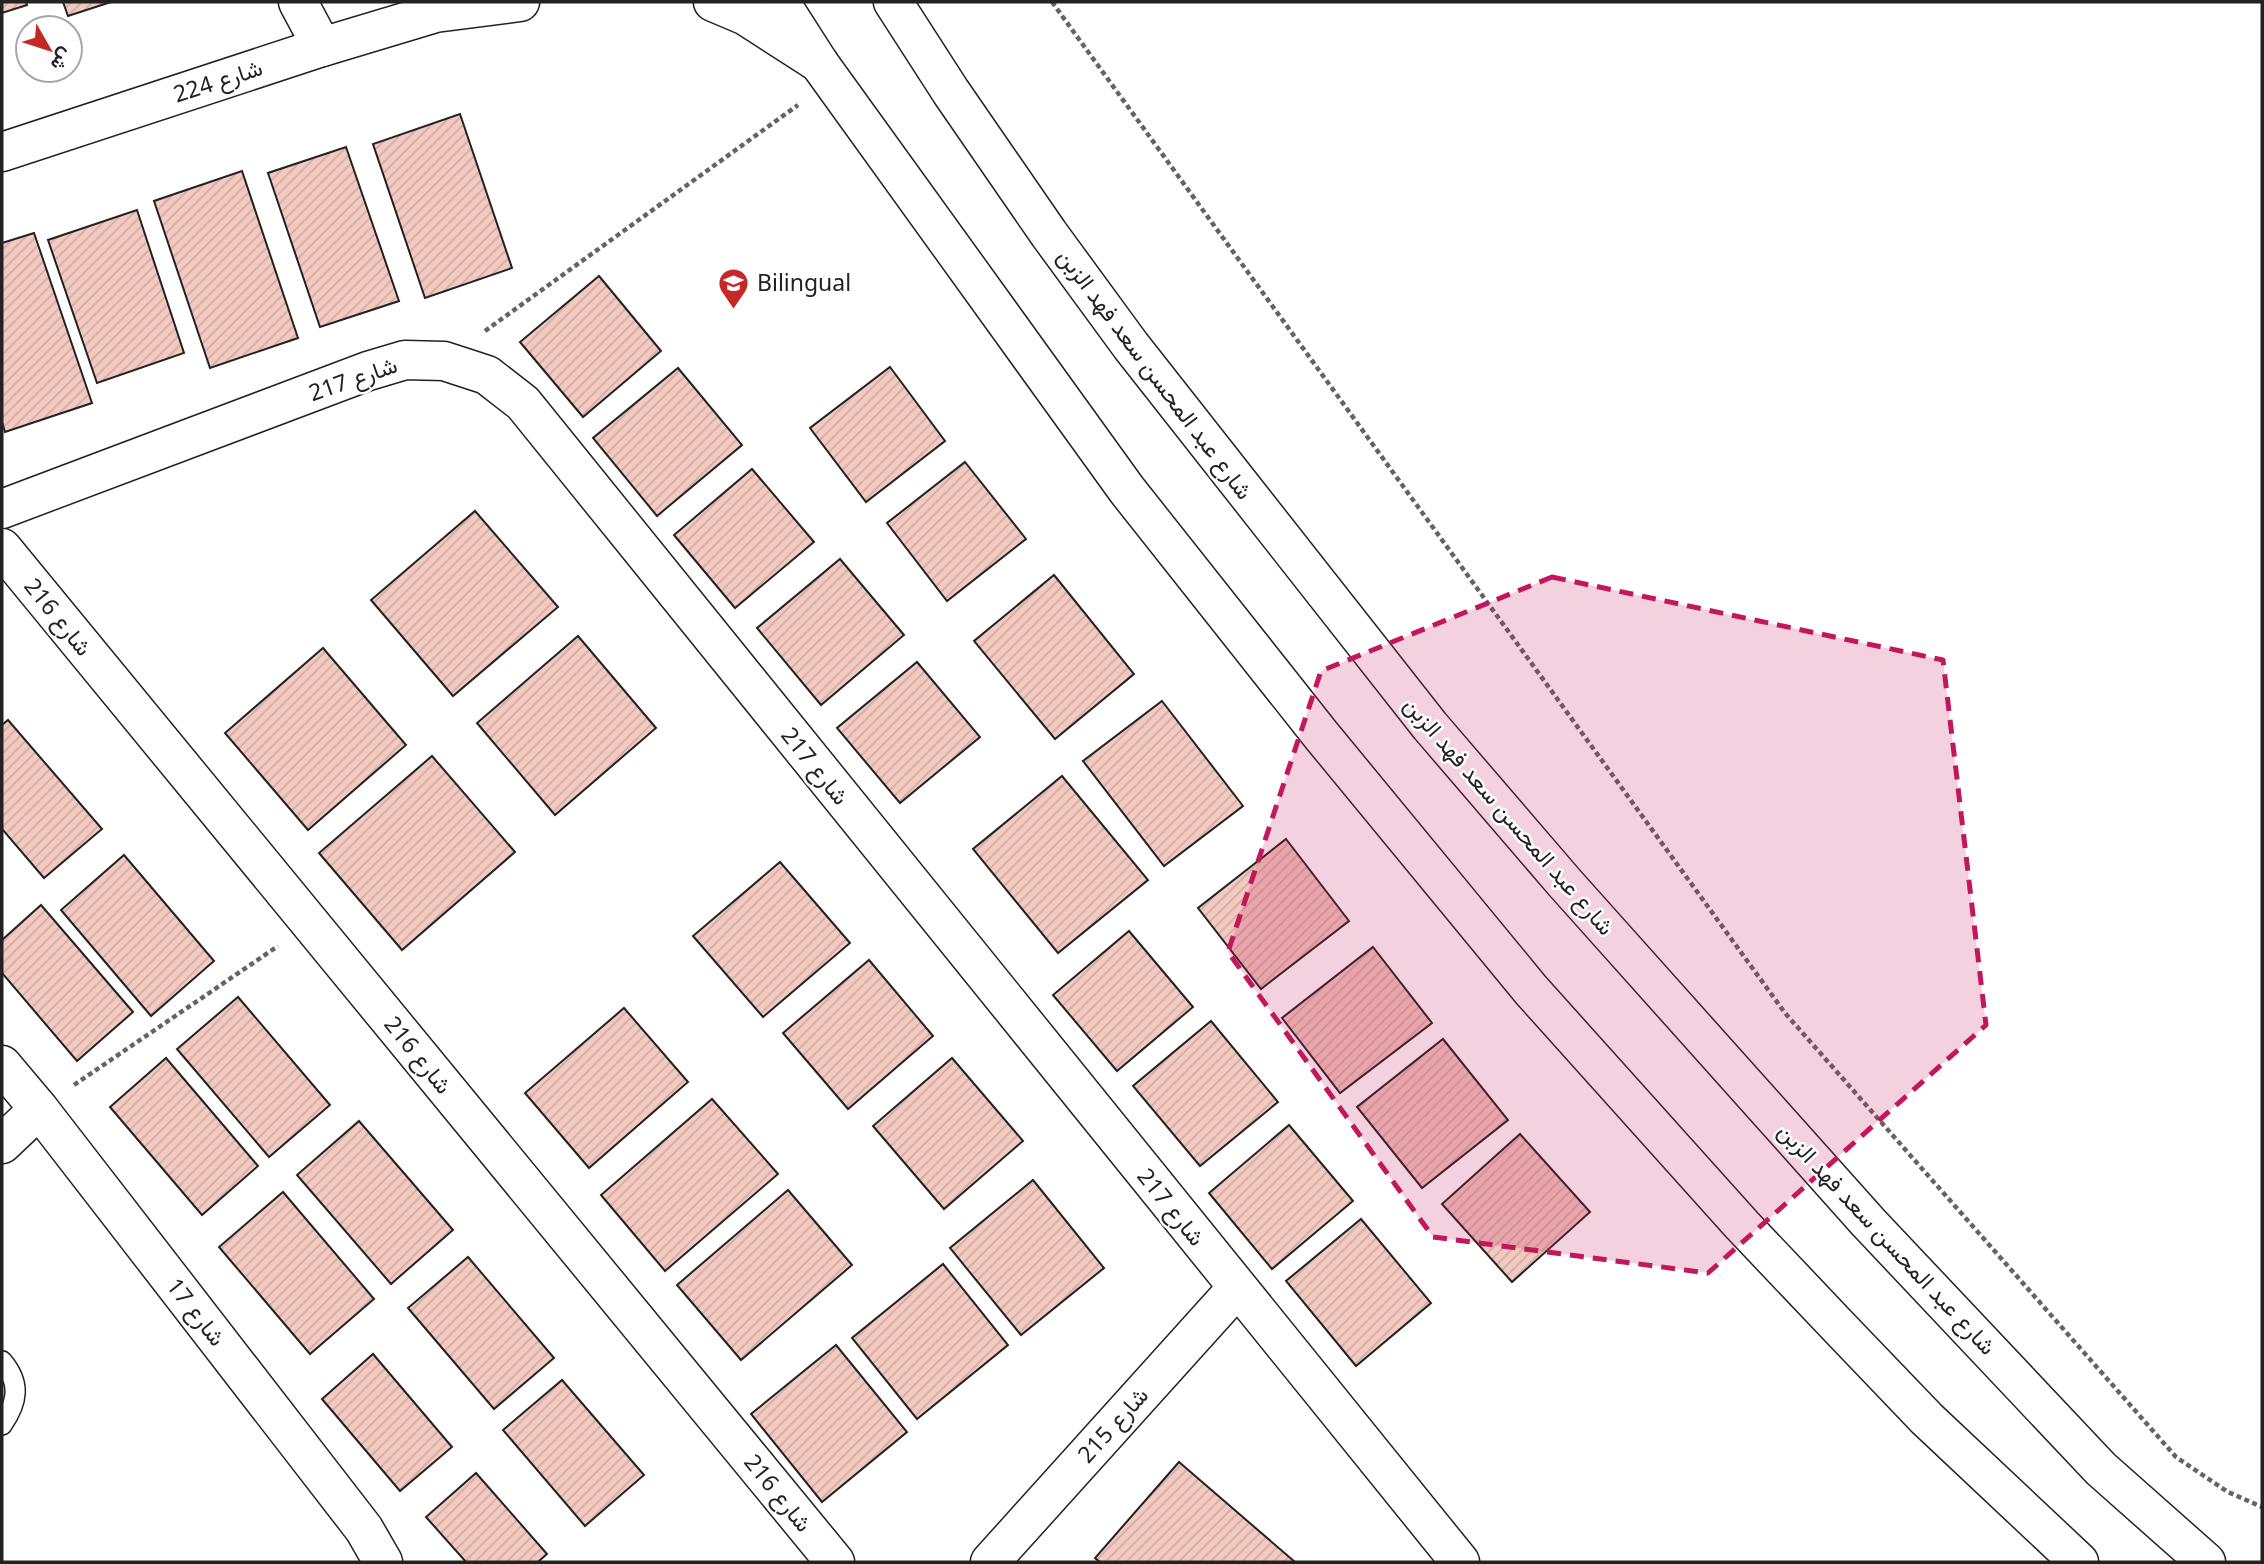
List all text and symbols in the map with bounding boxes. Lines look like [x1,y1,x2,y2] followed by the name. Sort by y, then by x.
[14,14,84,84] north arrow
[45,43,80,77] text: ش
[169,51,267,110] street label: شارع 224
[1050,241,1261,506] street label: شارع عبد المحسن سعد فهد الزبن
[717,266,751,310] school or university icon: Bilingual
[757,266,851,298] place label: Bilingual
[304,348,402,409] street label: شارع 217
[17,571,100,663] street label: شارع 216
[1396,689,1622,942] street label: شارع عبد المحسن سعد فهد الزبن
[774,720,857,812] street label: شارع 217
[377,1009,460,1101] street label: شارع 216
[1771,1115,2004,1362] street label: شارع عبد المحسن سعد فهد الزبن
[1130,1161,1213,1253] street label: شارع 217
[159,1271,234,1353] street label: شارع 17
[1070,1380,1156,1470] street label: شارع 215
[737,1447,820,1539] street label: شارع 216

